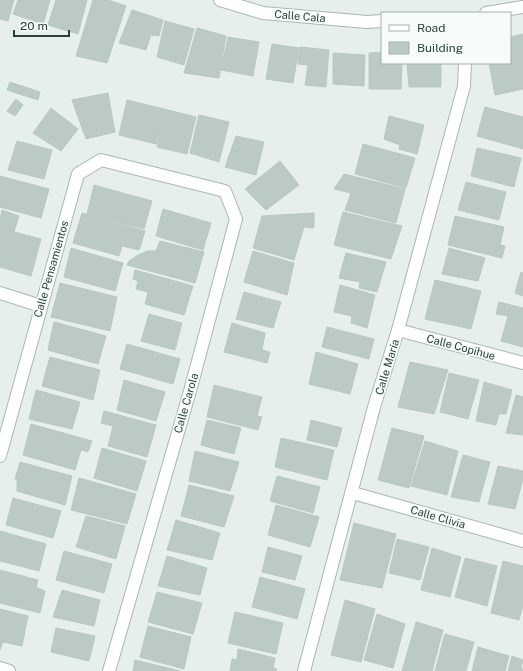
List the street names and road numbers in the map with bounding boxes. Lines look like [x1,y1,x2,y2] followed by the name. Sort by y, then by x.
[274,8,326,24] street label: Calle Cala
[31,219,71,319] street label: Calle Pensamientos
[425,332,497,362] street label: Calle Copihue
[373,338,401,396] street label: Calle María
[172,372,200,434] street label: Calle Carola
[409,503,467,531] street label: Calle Clivia

